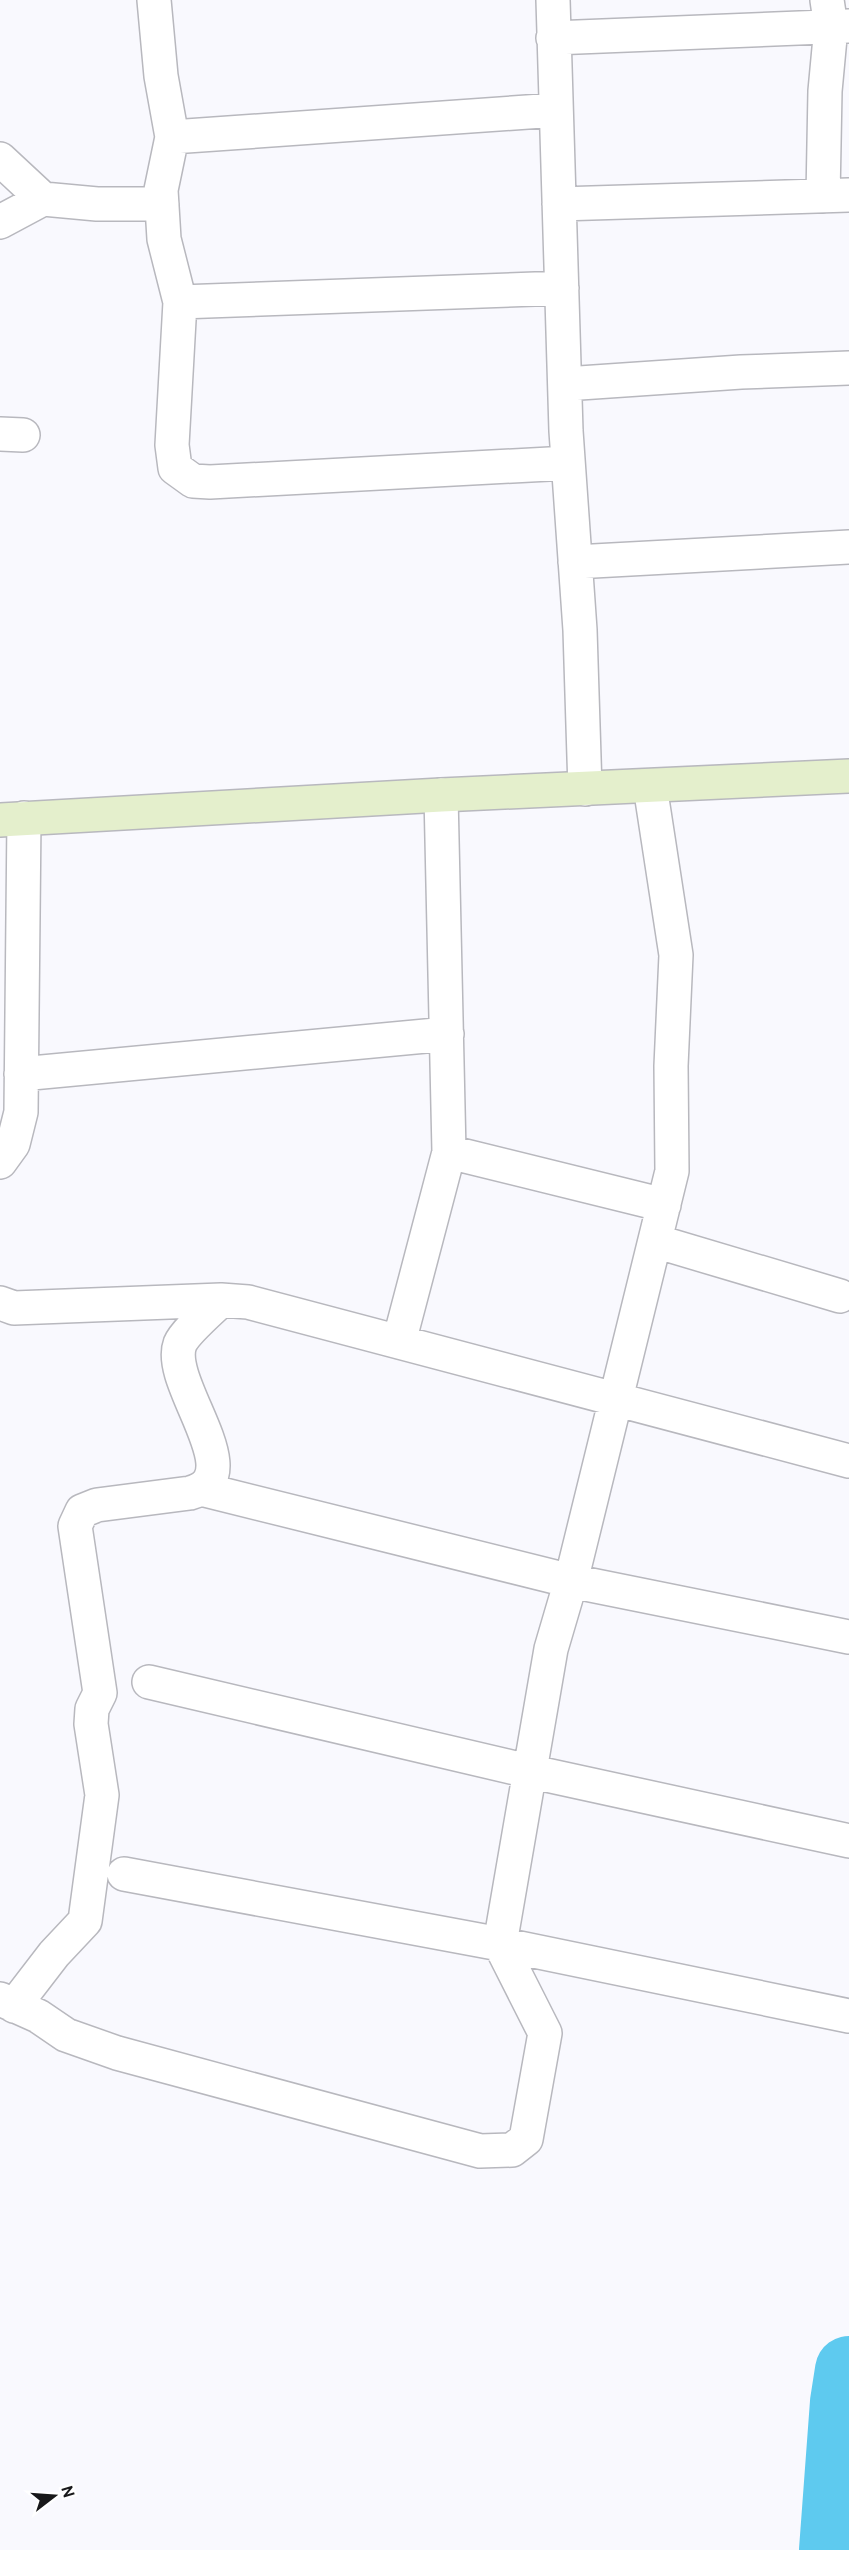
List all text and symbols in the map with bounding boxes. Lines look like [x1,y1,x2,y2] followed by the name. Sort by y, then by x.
[24,2466,84,2526] north arrow
[55,2484,78,2501] text: N

